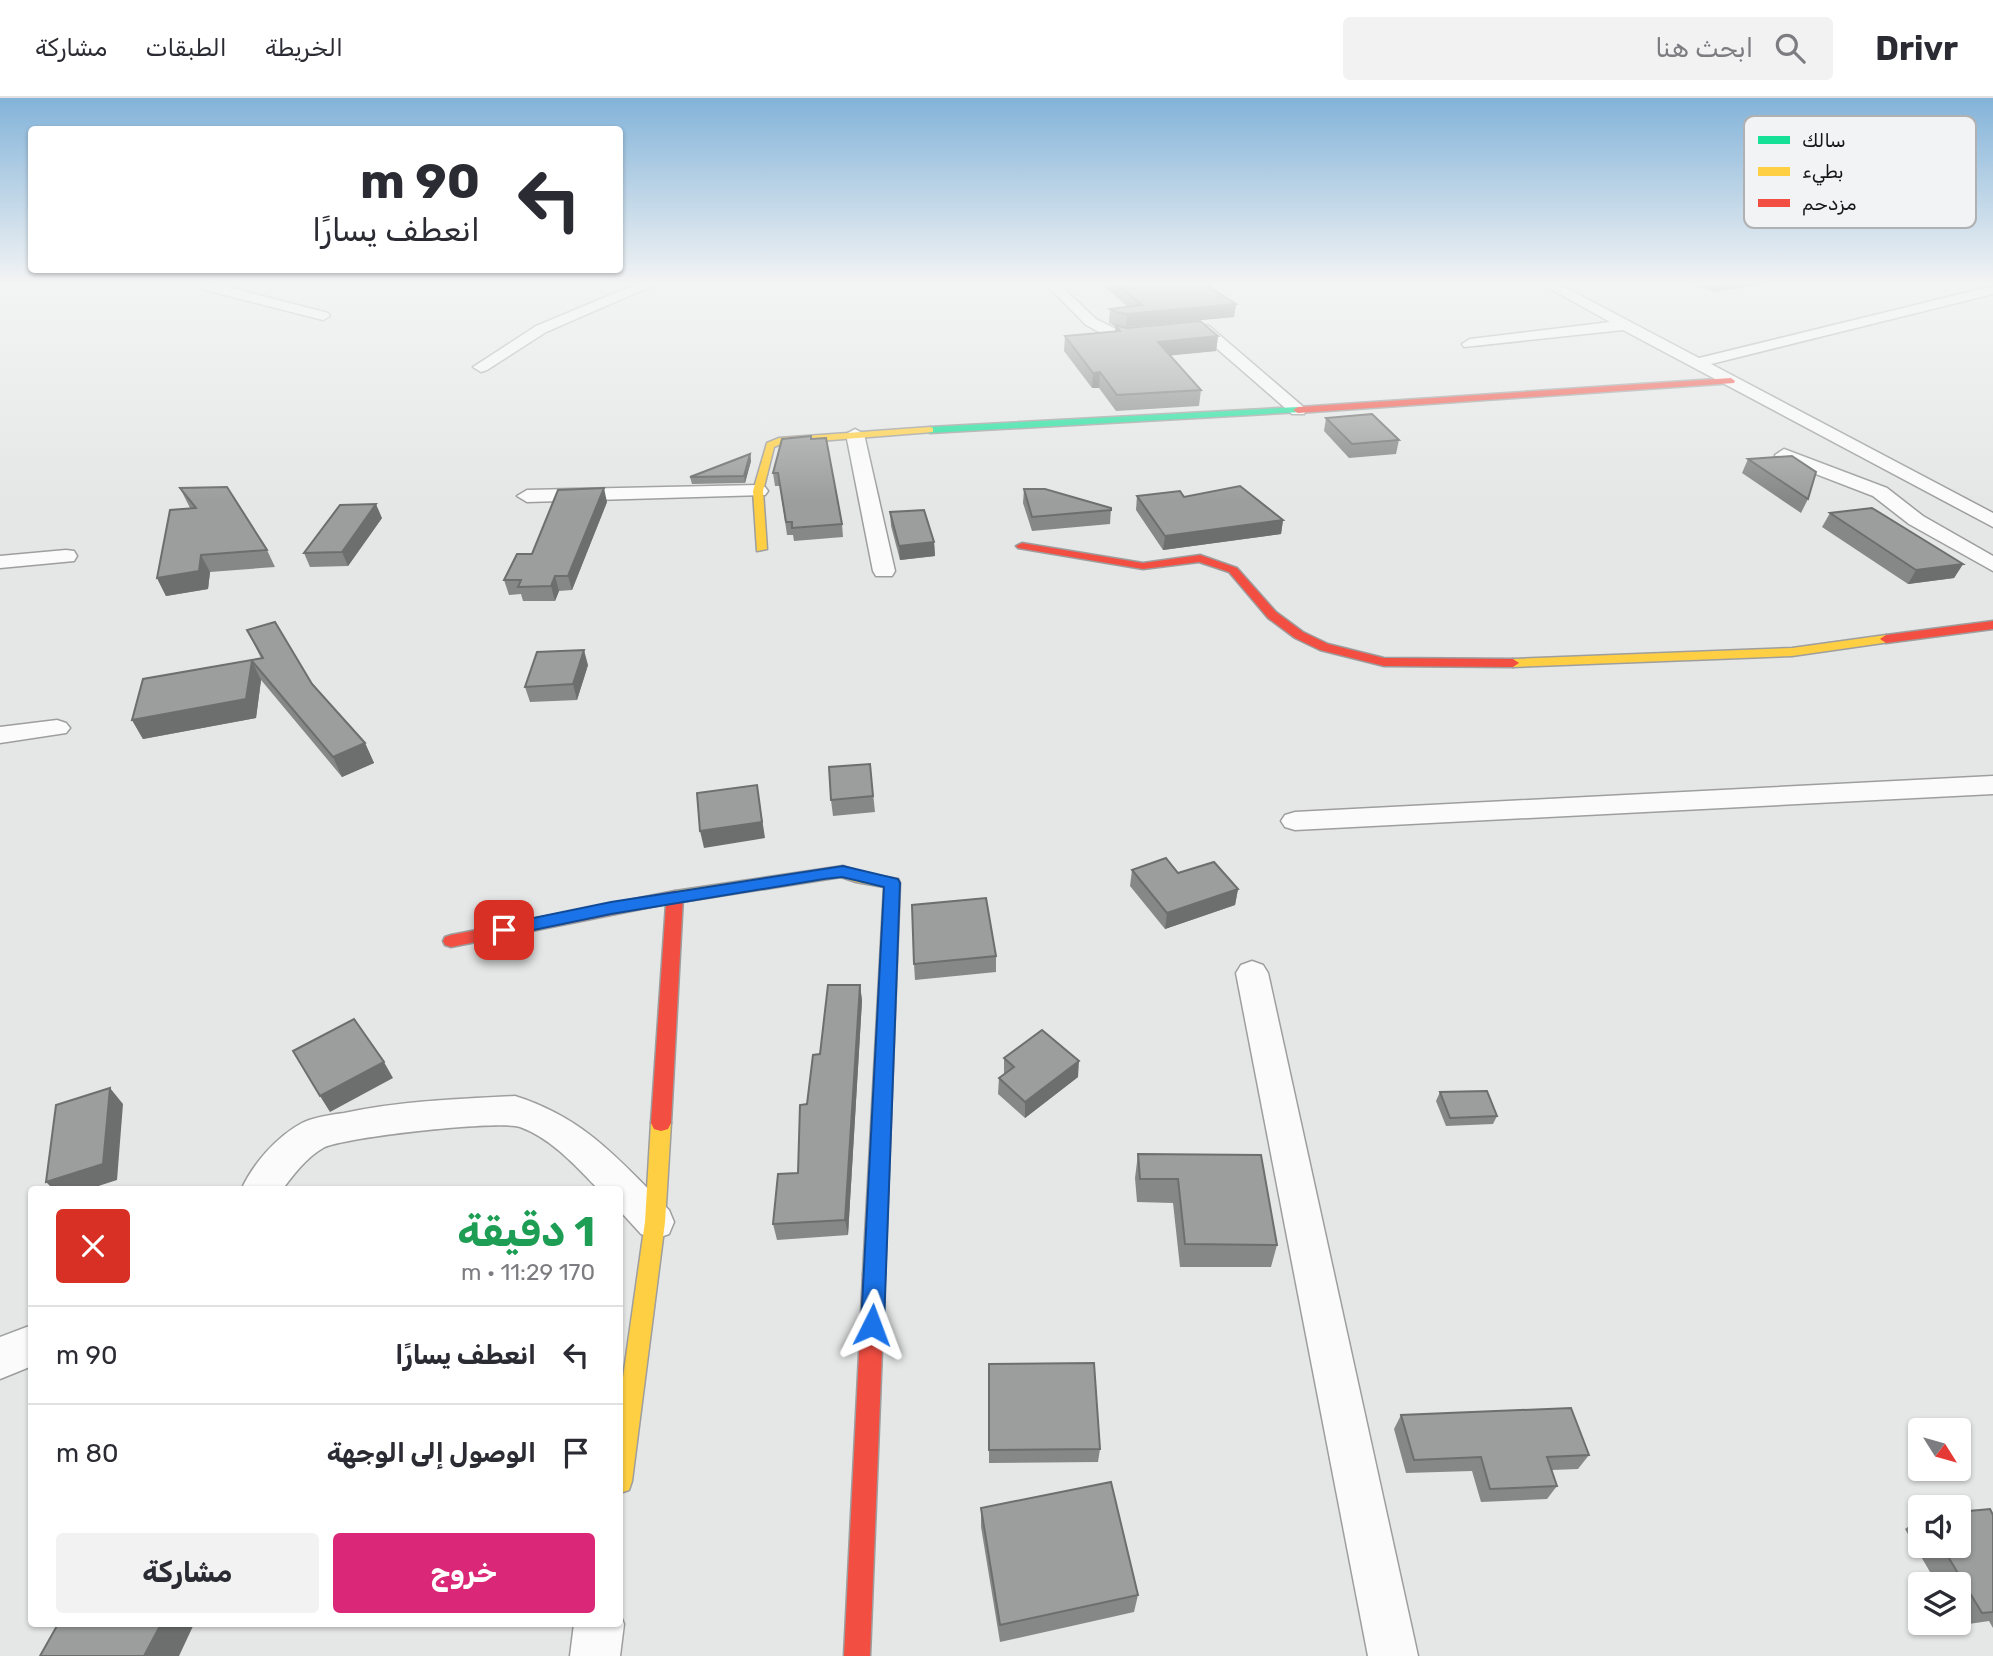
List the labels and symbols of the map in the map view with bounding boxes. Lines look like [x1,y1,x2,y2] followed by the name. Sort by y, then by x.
[1744,116,1976,228] legend
[1802,129,1846,152] text: سالك
[1802,160,1844,186] text: بطيء
[1802,192,1857,216] text: مزدحم
[474,900,534,960] pin
[835,1288,909,1362] position arrow
[1908,1418,1970,1480] north arrow

